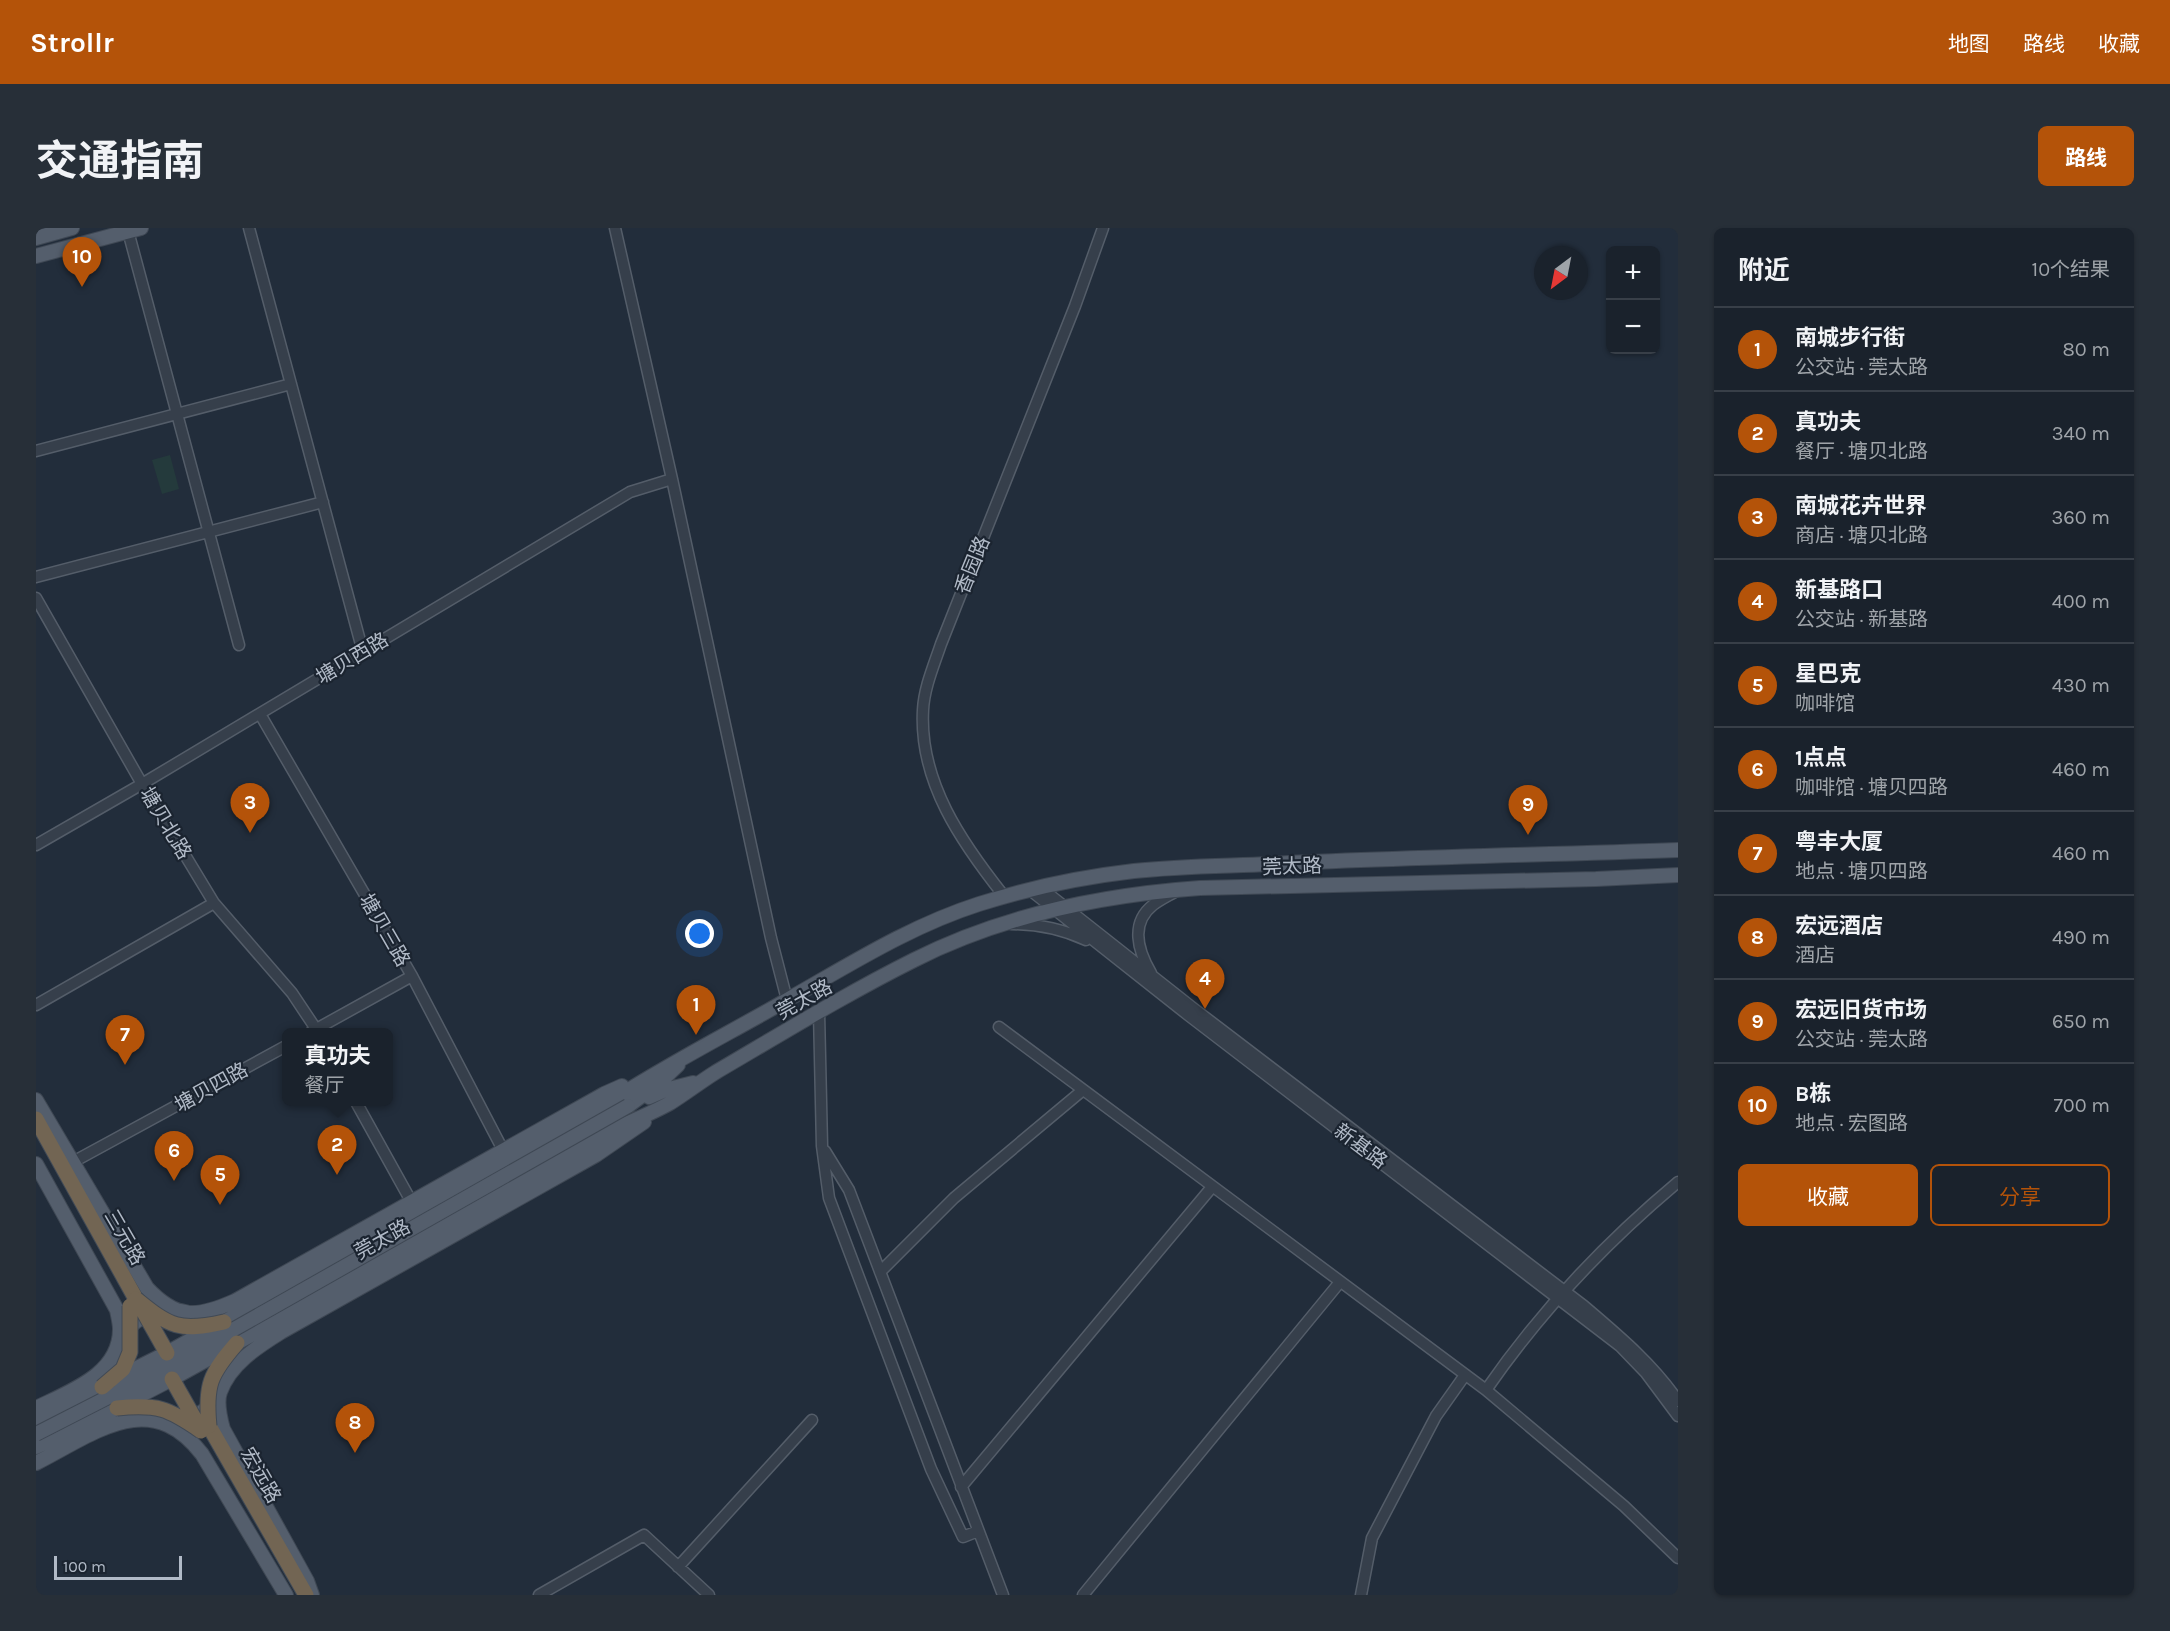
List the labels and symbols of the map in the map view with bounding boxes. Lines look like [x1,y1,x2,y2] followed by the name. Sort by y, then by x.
[62,238,102,287] pin: 10
[1534,246,1588,300] north arrow
[951,533,994,597] street label: 香园路
[312,628,392,689] street label: 塘贝西路
[135,783,196,863] street label: 塘贝北路
[230,784,270,833] pin: 3
[1508,786,1548,835] pin: 9
[1262,854,1322,879] street label: 莞太路
[355,890,415,971] street label: 塘贝三路
[685,919,714,948] your location
[1186,960,1224,1009] pin: 4
[772,975,836,1024] street label: 莞太路
[676,986,716,1035] pin: 1
[106,1016,145,1065] pin: 7
[171,1058,252,1117] street label: 塘贝四路
[1330,1119,1392,1174] street label: 新基路
[318,1126,356,1175] pin: 2
[154,1132,194,1181] pin: 6
[200,1156,240,1205] pin: 5
[100,1206,150,1269] street label: 三元路
[350,1215,414,1264] street label: 莞太路
[336,1404,374,1453] pin: 8
[236,1444,286,1507] street label: 宏远路
[54,1553,182,1580] scale bar

